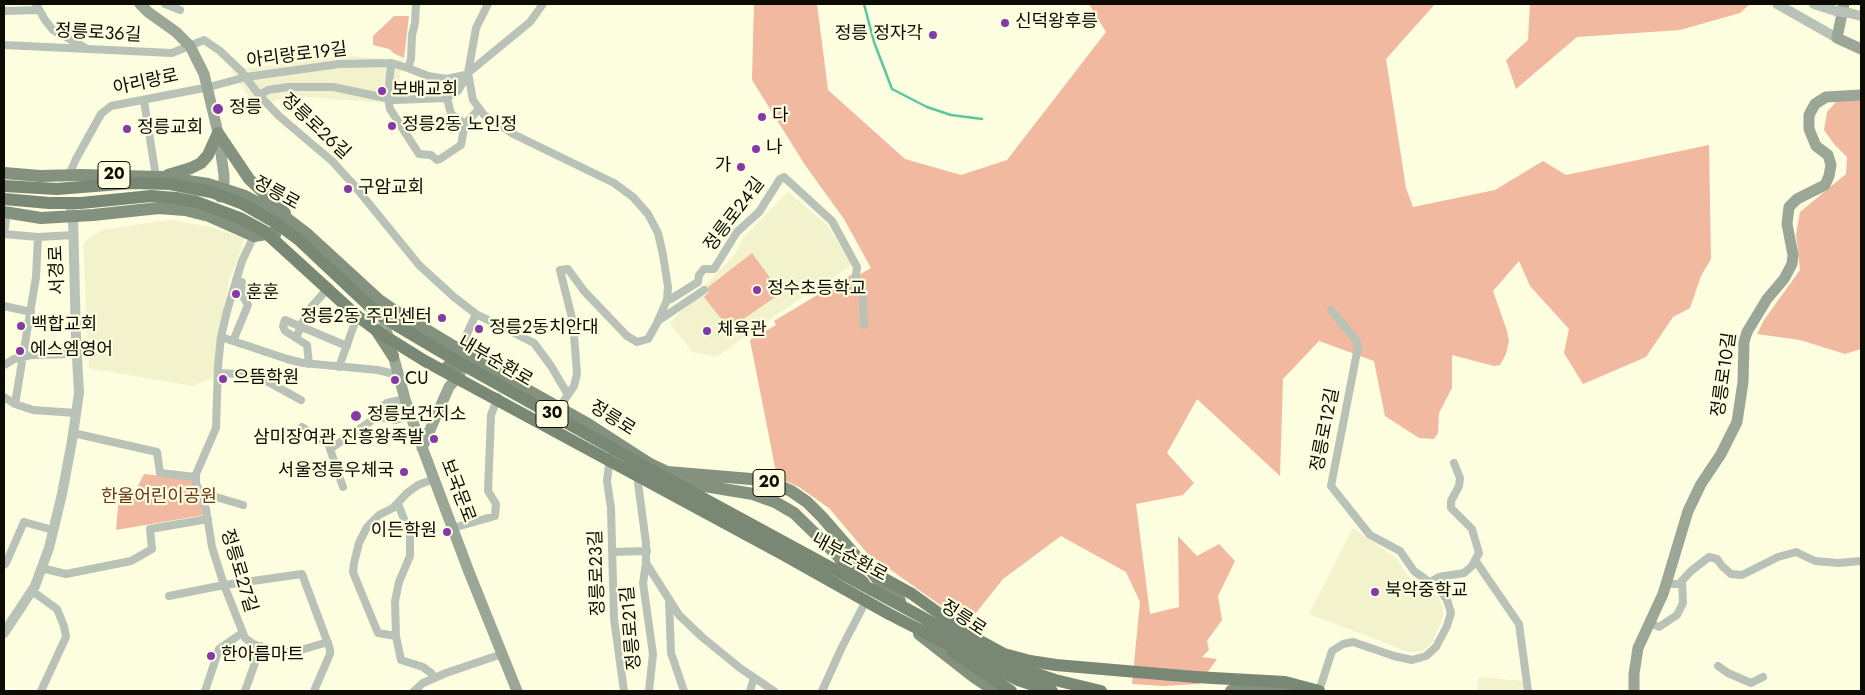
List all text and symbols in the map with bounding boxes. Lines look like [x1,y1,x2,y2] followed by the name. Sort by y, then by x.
[1015,12,1098,34] place label: 신덕왕후릉
[999,17,1011,29] marker: 신덕왕후릉
[54,21,142,47] street label: 정릉로36길
[835,24,923,46] place label: 정릉 정자각
[927,29,939,41] marker: 정릉 정자각
[245,39,349,73] street label: 아리랑로19길
[111,66,181,100] street label: 아리랑로
[392,80,458,102] place label: 보배교회
[376,85,388,97] marker: 보배교회
[276,89,354,165] street label: 정릉로26길
[229,98,262,120] place label: 정릉
[211,102,225,116] marker: 정릉
[772,106,789,128] place label: 다
[756,111,768,123] marker: 다
[402,115,517,137] place label: 정릉2동 노인정
[137,118,203,140] place label: 정릉교회
[386,120,398,132] marker: 정릉2동 노인정
[121,123,133,135] marker: 정릉교회
[766,138,783,160] place label: 나
[750,143,762,155] marker: 나
[714,156,731,178] place label: 가
[735,161,747,173] marker: 가
[98,162,130,188] road number: 20
[249,173,303,215] street label: 정릉로
[700,174,770,256] street label: 정릉로24길
[358,178,424,200] place label: 구암교회
[342,183,354,195] marker: 구암교회
[46,245,70,295] street label: 서경로
[767,279,866,301] place label: 정수초등학교
[246,283,279,305] place label: 훈훈
[751,284,763,296] marker: 정수초등학교
[230,288,242,300] marker: 훈훈
[300,307,432,329] place label: 정릉2동 주민센터
[436,312,448,324] marker: 정릉2동 주민센터
[31,315,97,337] place label: 백합교회
[489,318,599,340] place label: 정릉2동치안대
[15,320,27,332] marker: 백합교회
[717,320,767,342] place label: 체육관
[473,323,485,335] marker: 정릉2동치안대
[701,325,713,337] marker: 체육관
[1708,331,1742,419] street label: 정릉로10길
[454,332,536,392] street label: 내부순환로
[30,340,113,362] place label: 에스엠영어
[14,345,26,357] marker: 에스엠영어
[233,368,299,390] place label: 으뜸학원
[405,369,429,391] place label: CU
[217,373,229,385] marker: 으뜸학원
[389,374,401,386] marker: CU
[1307,386,1345,474] street label: 정릉로12길
[585,397,639,441] street label: 정릉로
[536,400,568,428] road number: 30
[367,405,466,427] place label: 정릉보건지소
[349,409,363,423] marker: 정릉보건지소
[253,428,424,450] place label: 삼미장여관 진흥왕족발
[428,433,440,445] marker: 삼미장여관 진흥왕족발
[435,456,479,526] street label: 보국문로
[278,461,394,483] place label: 서울정릉우체국
[398,466,410,478] marker: 서울정릉우체국
[753,469,785,496] road number: 20
[101,487,217,509] park label: 한울어린이공원
[371,521,437,543] place label: 이든학원
[441,526,453,538] marker: 이든학원
[215,527,261,615] street label: 정릉로27길
[586,529,610,617] street label: 정릉로23길
[807,529,891,587] street label: 내부순환로
[1385,581,1468,603] place label: 북악중학교
[618,585,646,671] street label: 정릉로21길
[1369,586,1381,598] marker: 북악중학교
[936,596,990,642] street label: 정릉로
[221,645,304,667] place label: 한아름마트
[205,650,217,662] marker: 한아름마트

